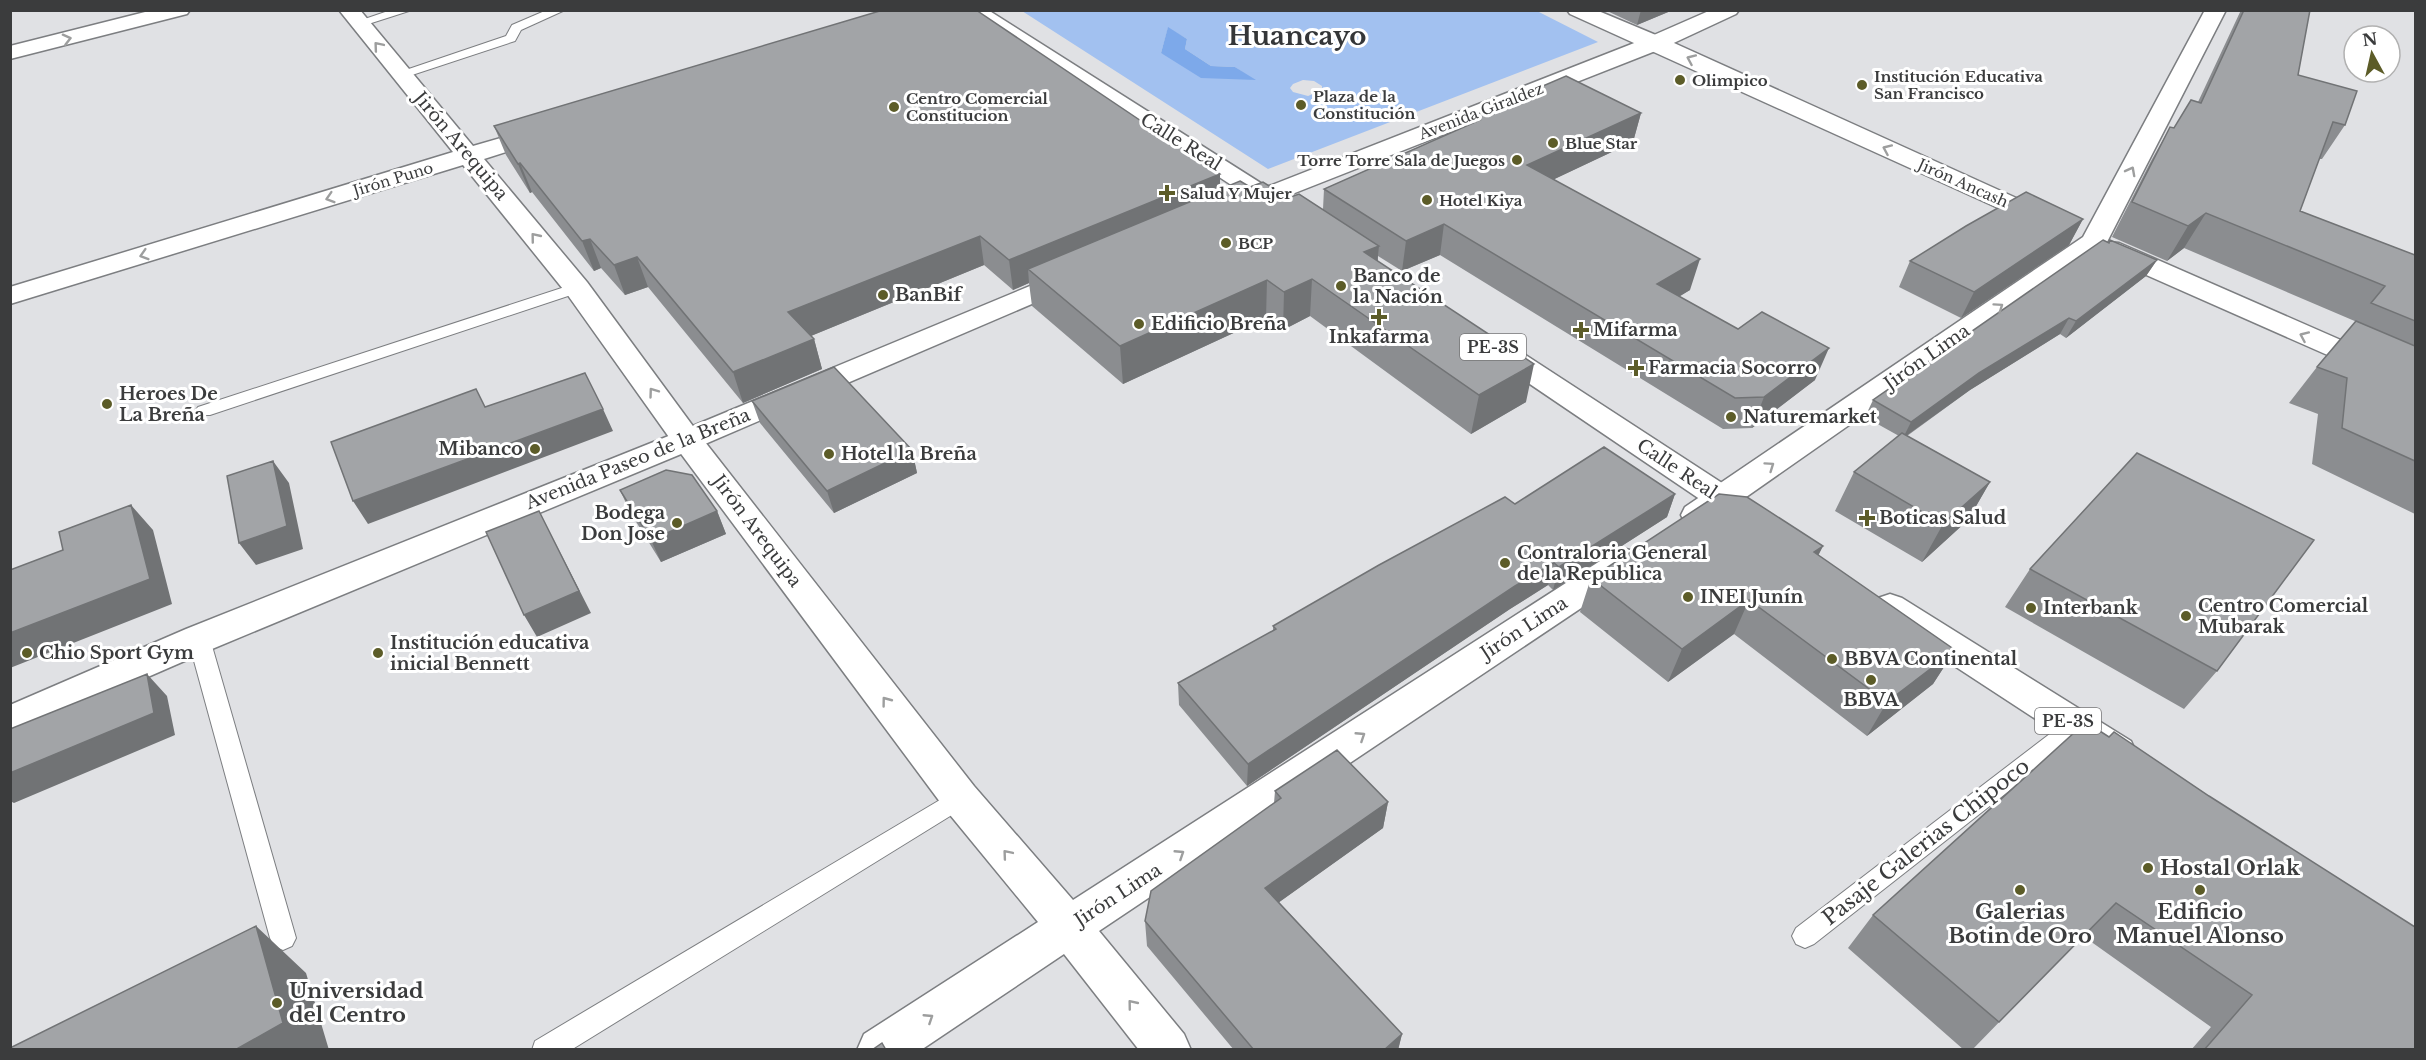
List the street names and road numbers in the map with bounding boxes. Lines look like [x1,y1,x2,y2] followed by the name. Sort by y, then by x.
[1415,79,1546,144] street label: Avenida Giraldez
[408,86,513,205] street label: Jirón Arequipa
[1136,108,1226,176] street label: Calle Real
[1913,154,2011,211] street label: Jirón Ancash
[349,158,436,201] street label: Jirón Puno
[1878,320,1974,396] street label: Jirón Lima
[1460,334,1526,360] road number: PE-3S
[522,404,754,515] street label: Avenida Paseo de la Breña
[1633,434,1721,504] street label: Calle Real
[706,469,806,591] street label: Jirón Arequipa
[1475,592,1572,665] street label: Jirón Lima
[2035,708,2101,734] road number: PE-3S
[1817,753,2035,931] street label: Pasaje Galerias Chipoco
[1069,859,1166,932] street label: Jirón Lima

